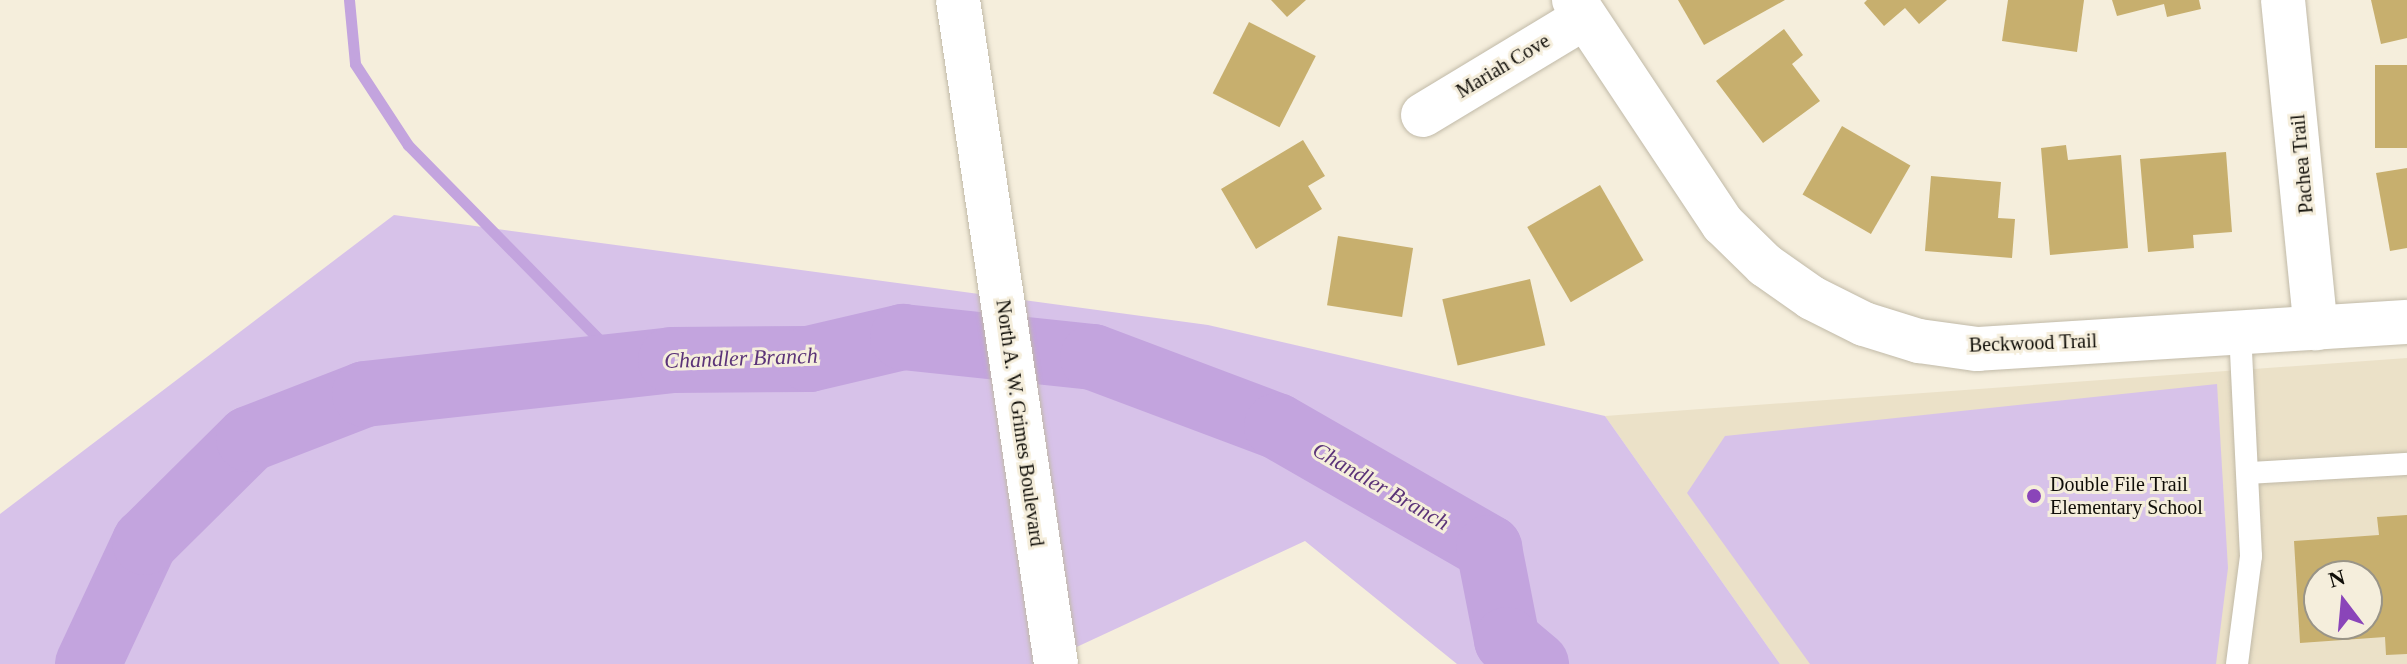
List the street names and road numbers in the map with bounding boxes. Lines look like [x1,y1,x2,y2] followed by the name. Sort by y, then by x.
[1452,29,1554,103] street label: Mariah Cove
[2286,113,2318,215] street label: Pachea Trail
[991,297,1049,549] street label: North A. W. Grimes Boulevard
[1968,329,2098,357] street label: Beckwood Trail

